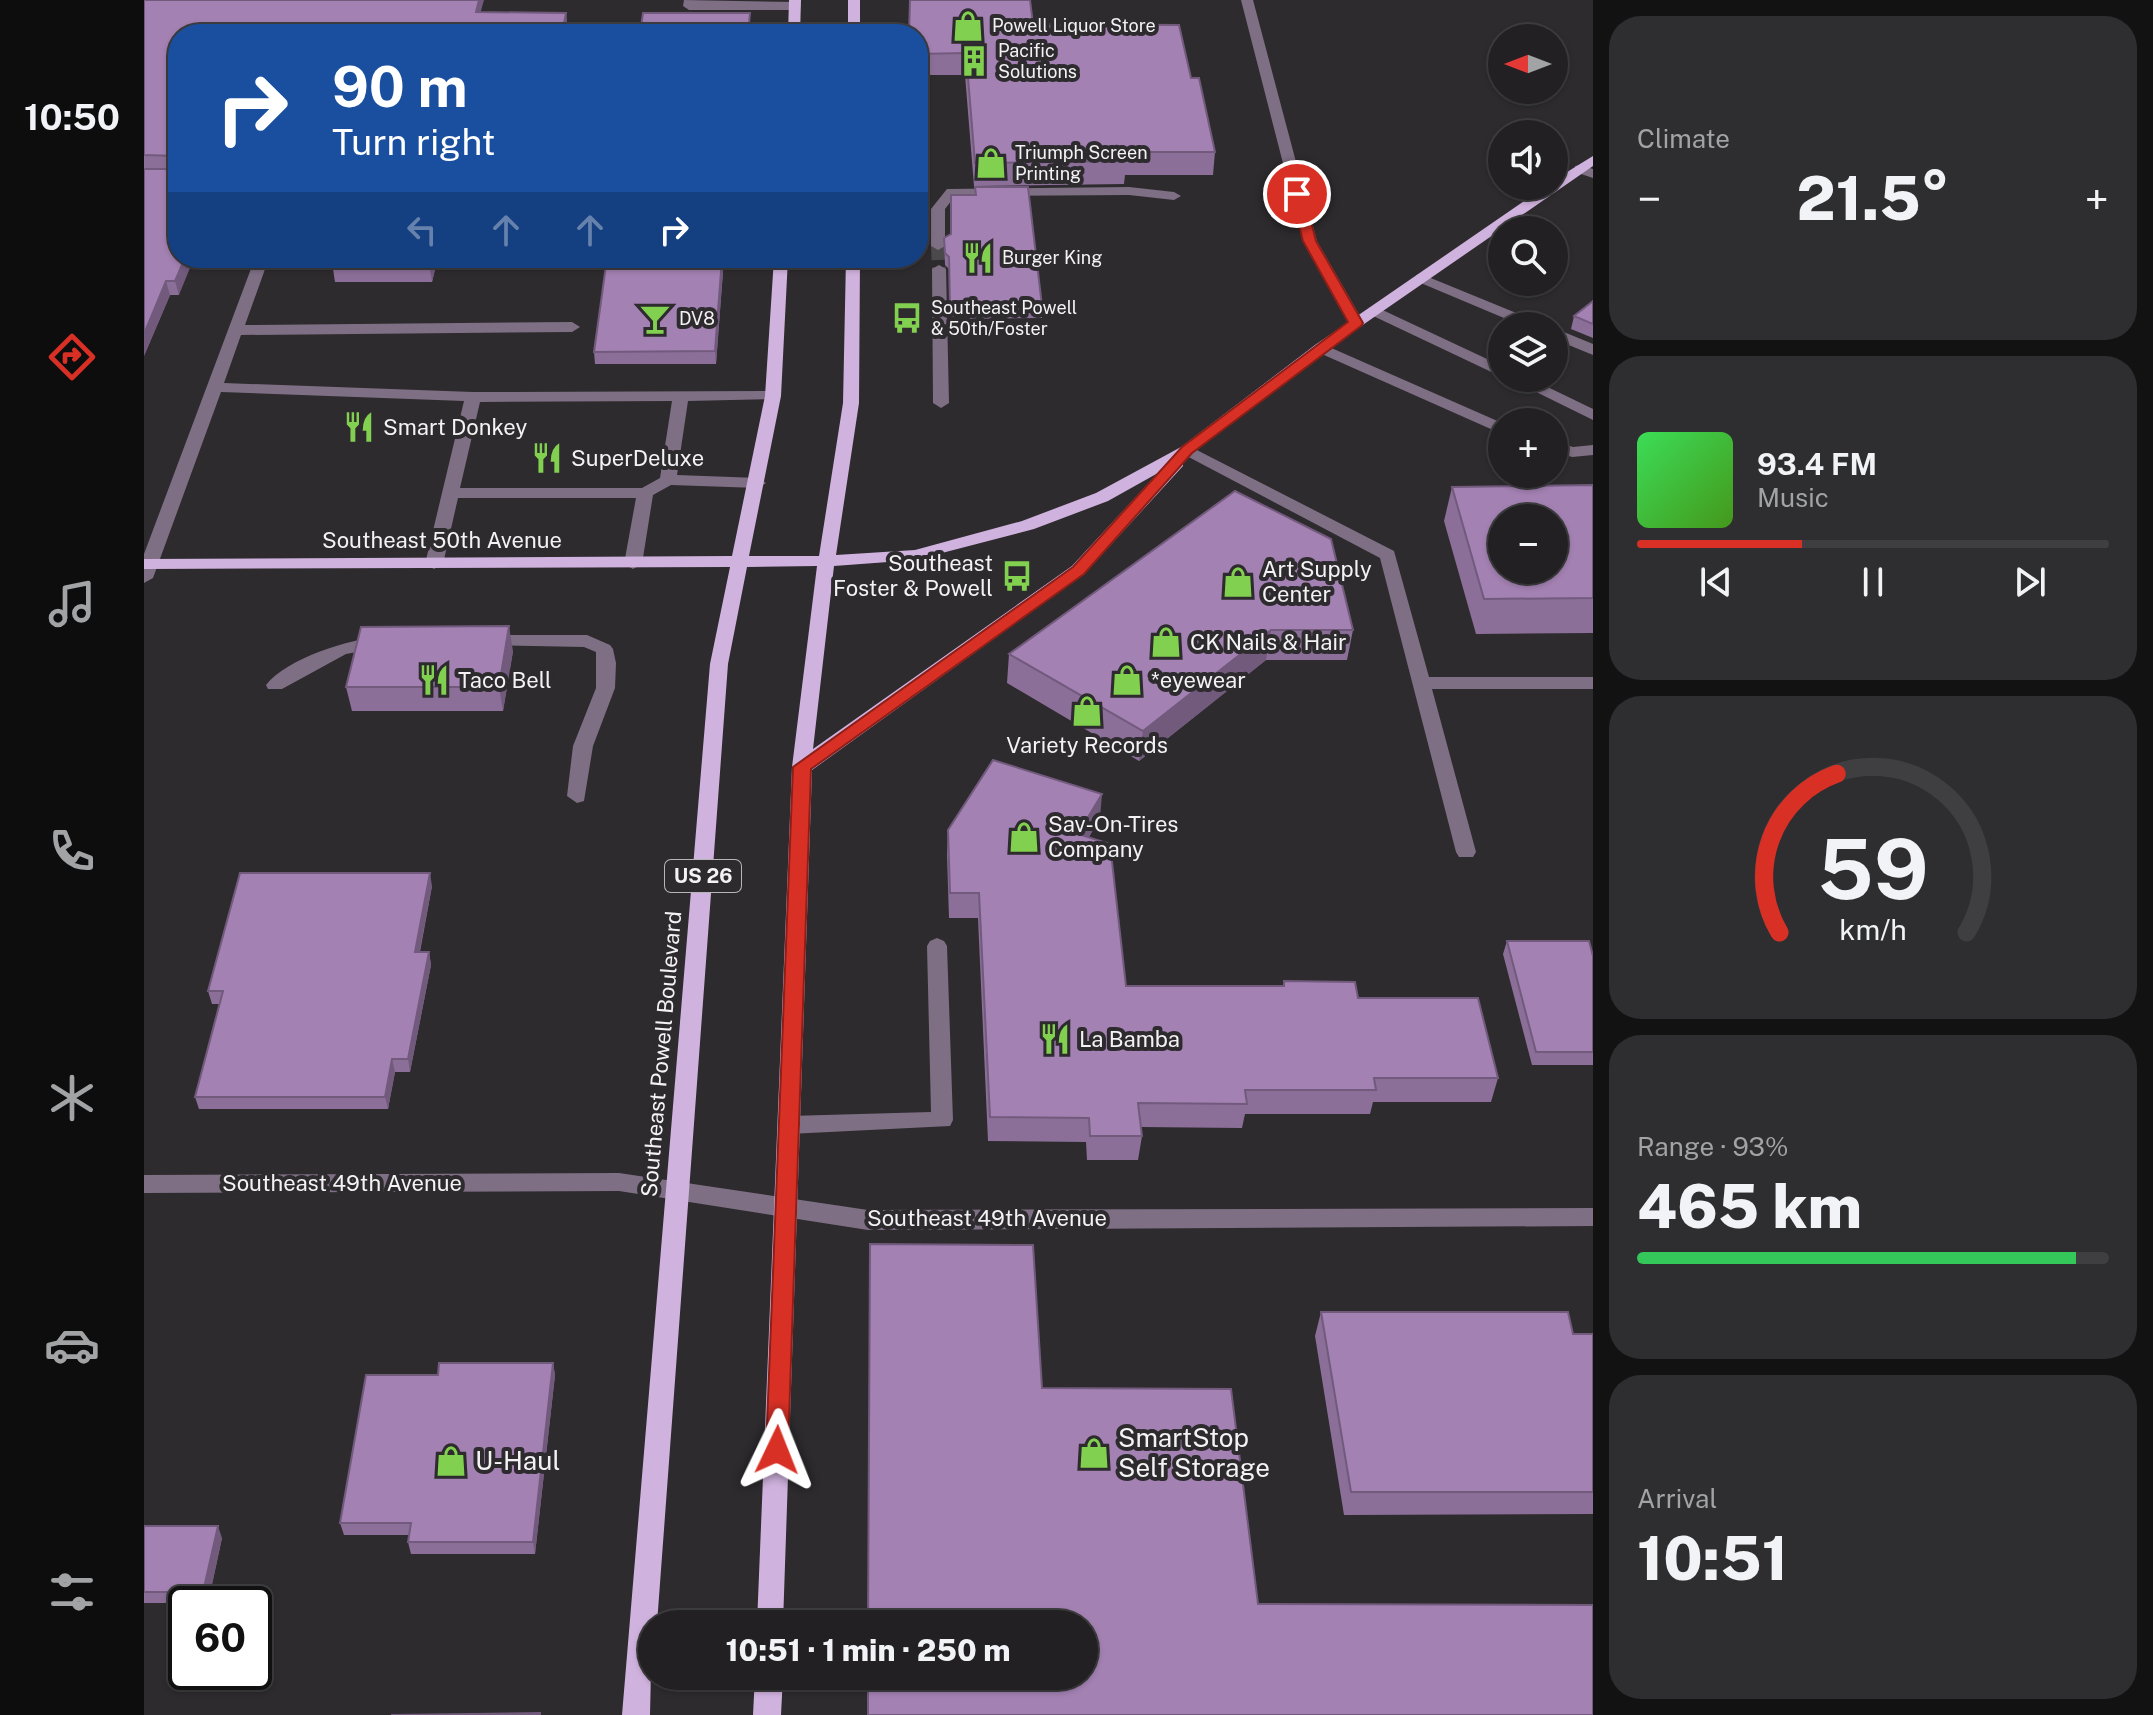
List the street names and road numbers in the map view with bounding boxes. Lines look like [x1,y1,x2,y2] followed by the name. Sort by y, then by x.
[322,527,562,553] street label: Southeast 50th Avenue
[665,860,741,892] road number: US 26
[636,910,686,1198] street label: Southeast Powell Boulevard
[222,1170,462,1196] street label: Southeast 49th Avenue
[867,1205,1107,1231] street label: Southeast 49th Avenue

